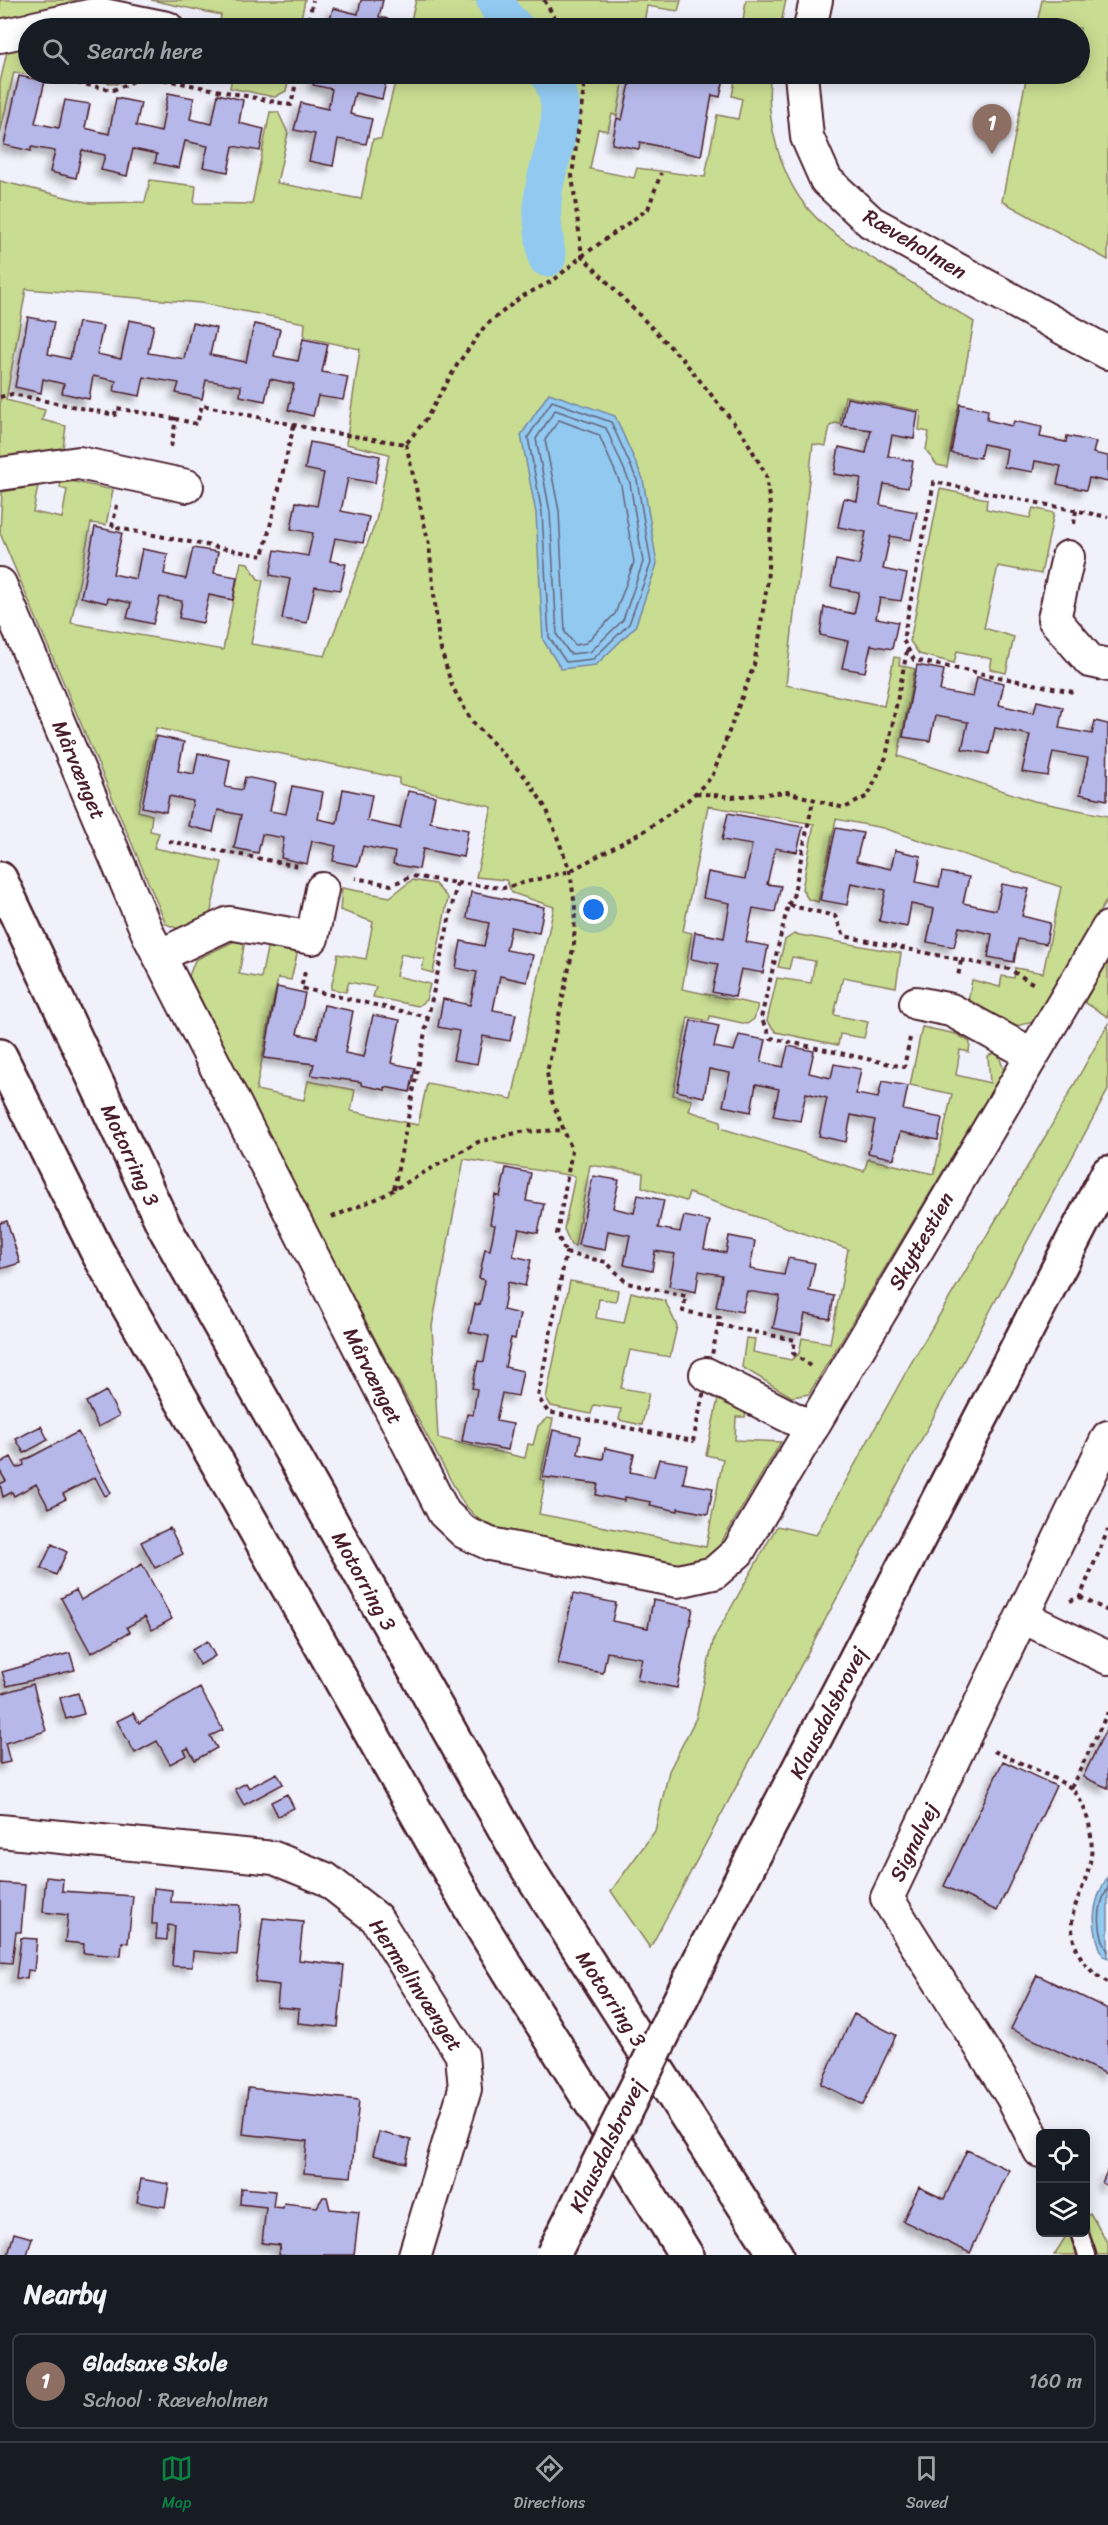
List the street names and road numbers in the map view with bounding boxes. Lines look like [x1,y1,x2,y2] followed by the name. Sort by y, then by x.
[856,198,974,290] street label: Ræveholmen
[41,714,117,826] street label: Mårvænget
[90,1097,171,1213] street label: Motorring 3
[877,1185,965,1297] street label: Skyttestien
[332,1320,414,1432] street label: Mårvænget
[321,1524,407,1639] street label: Motorring 3
[778,1639,878,1786] street label: Klausdalsbrovej
[878,1796,950,1888] street label: Signalvej
[358,1910,474,2060] street label: Hermelinvænget
[565,1943,657,2056] street label: Motorring 3
[558,2072,656,2219] street label: Klausdalsbrovej

